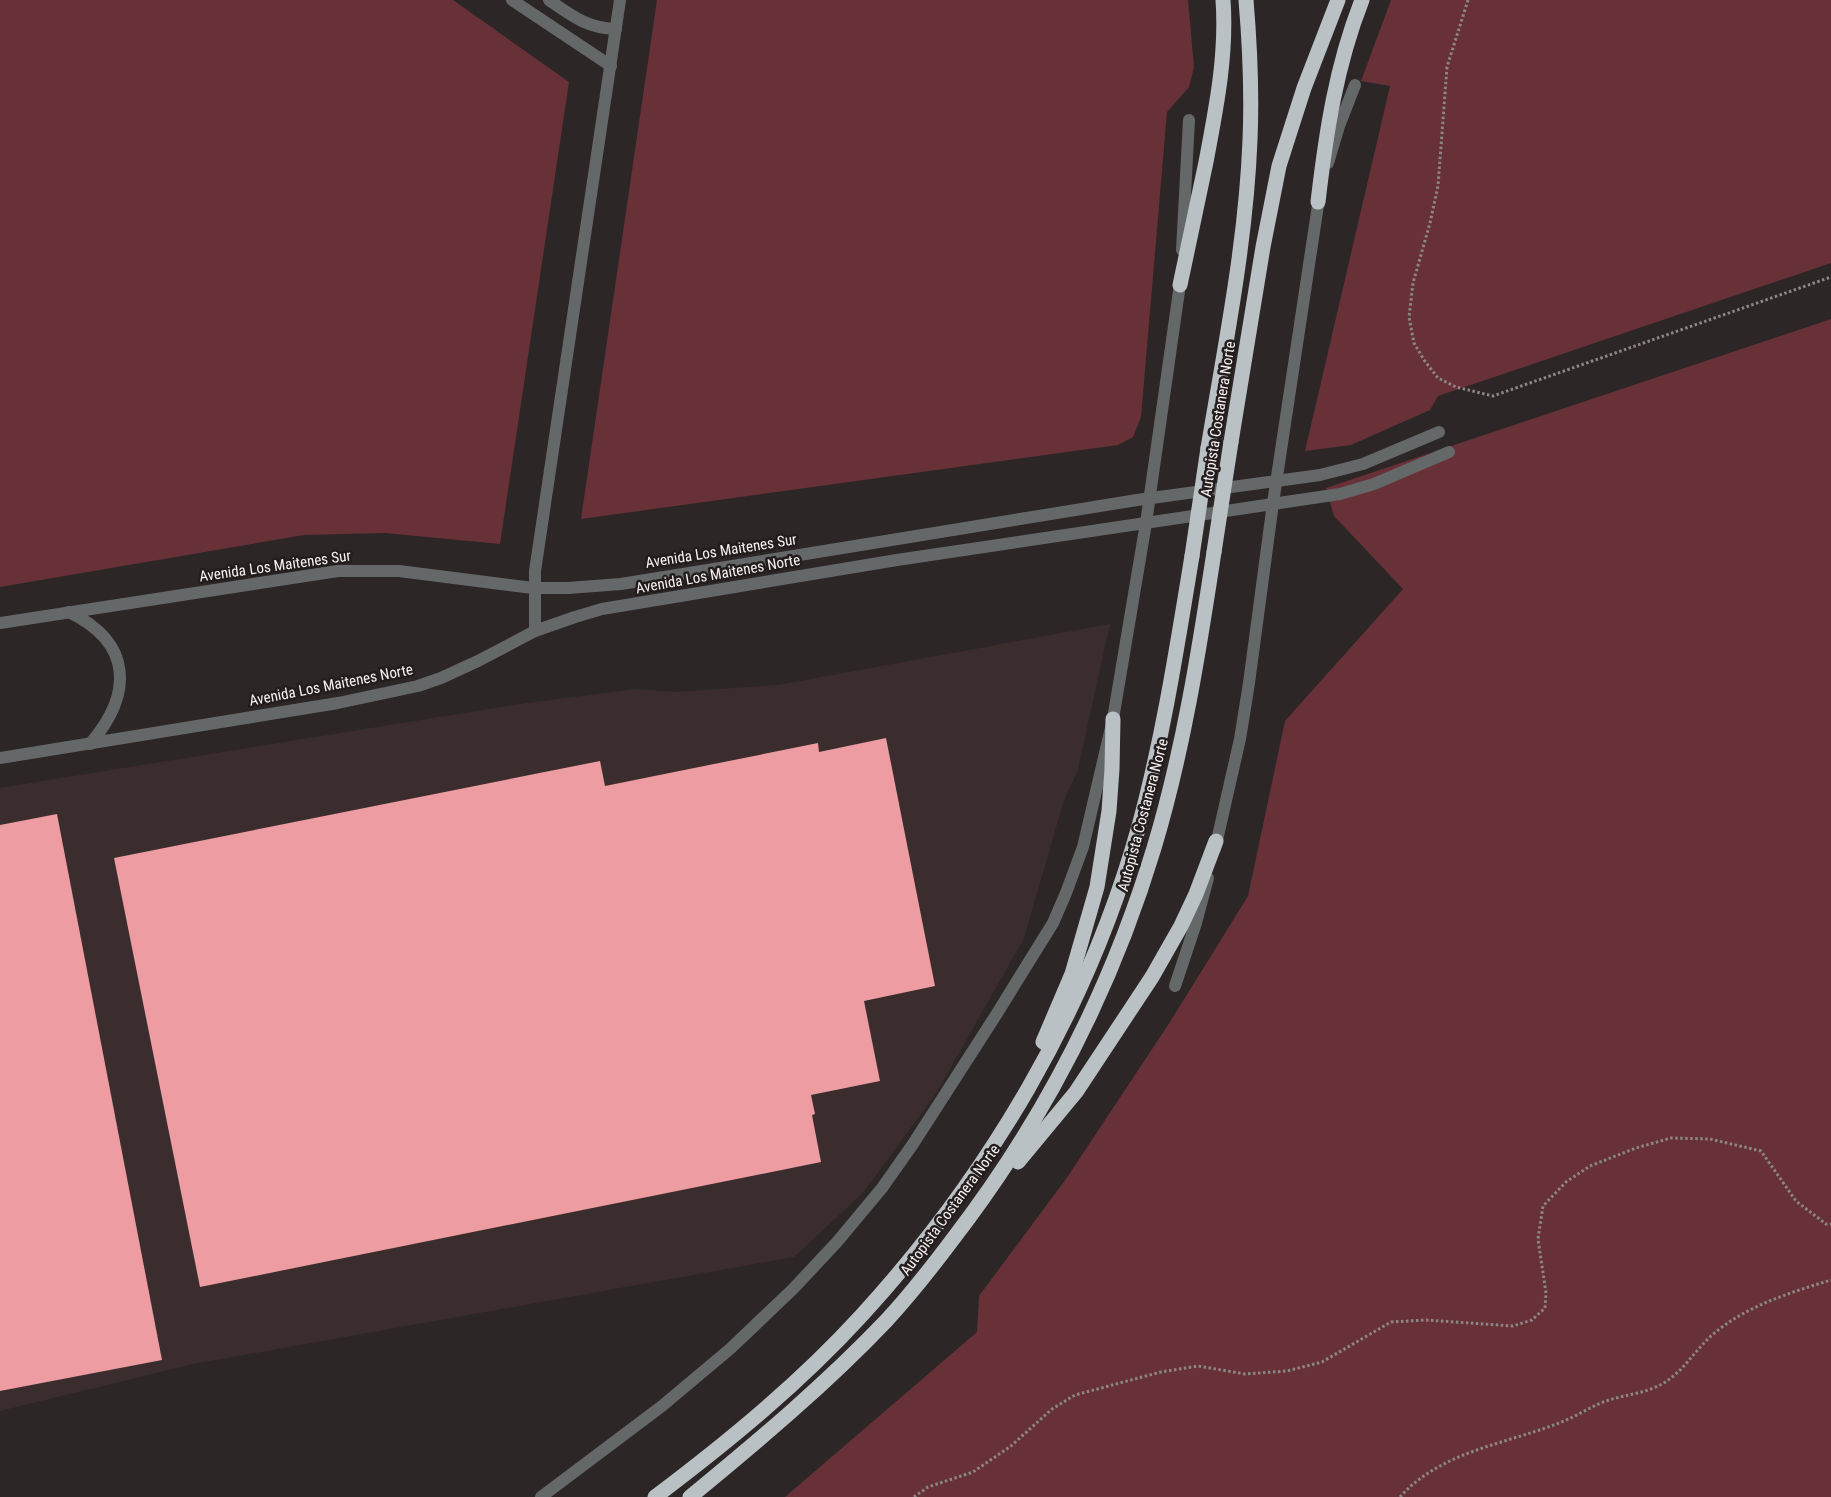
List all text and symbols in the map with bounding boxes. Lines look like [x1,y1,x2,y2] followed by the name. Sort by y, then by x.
[1197,340,1239,498] street label: Autopista Costanera Norte
[644,530,798,572] street label: Avenida Los Maitenes Sur
[198,546,352,586] street label: Avenida Los Maitenes Sur
[634,551,802,597] street label: Avenida Los Maitenes Norte
[248,660,414,710] street label: Avenida Los Maitenes Norte
[1114,737,1172,893] street label: Autopista Costanera Norte
[896,1141,1004,1279] street label: Autopista Costanera Norte

